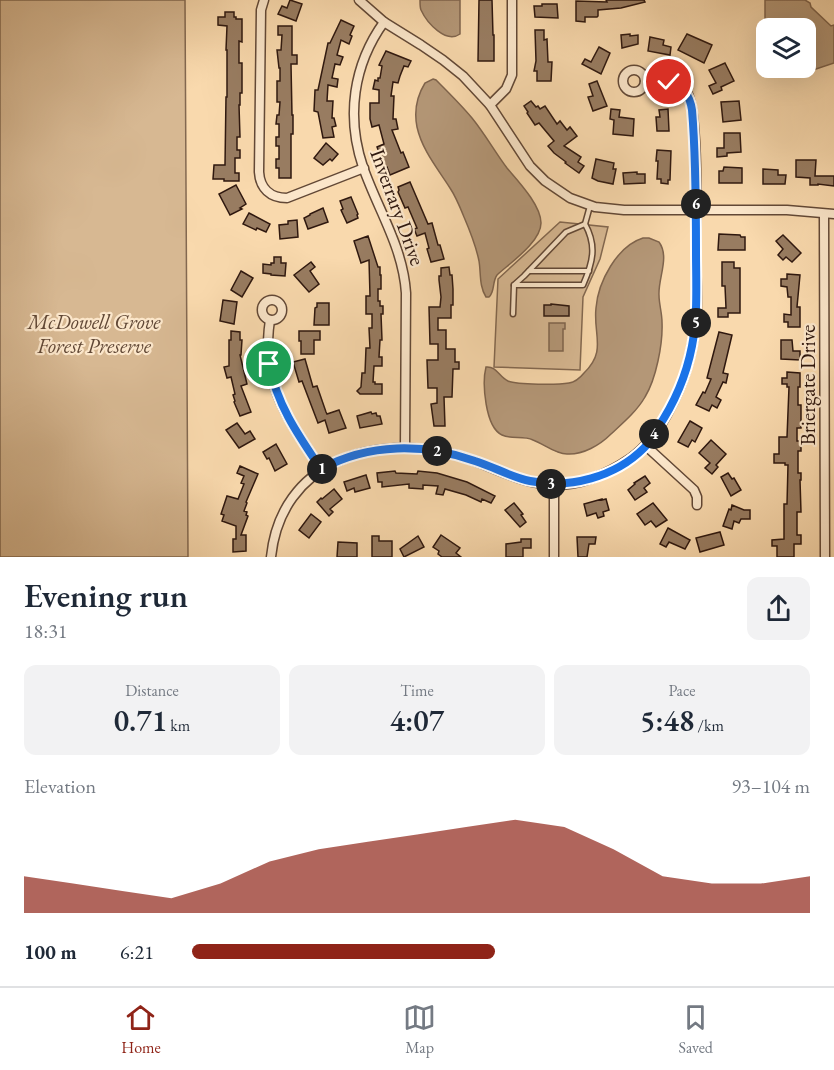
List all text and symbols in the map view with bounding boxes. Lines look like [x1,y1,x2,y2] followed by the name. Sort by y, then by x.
[756,18,816,78] map controls
[756,18,816,78] button: layers
[643,56,694,107] pin
[652,65,685,98] icon: check
[364,145,432,269] street label: Inverrary Drive
[681,189,711,219] pin: 6
[692,193,700,214] text: 6
[26,308,161,359] park label: McDowell Grove Forest Preserve
[681,308,711,338] pin: 5
[692,312,700,333] text: 5
[794,324,821,446] street label: Briergate Drive
[243,338,294,389] pin
[252,347,285,380] icon: arrive
[639,419,669,449] pin: 4
[650,423,658,444] text: 4
[422,436,452,466] pin: 2
[433,440,441,461] text: 2
[307,454,337,484] pin: 1
[318,458,326,479] text: 1
[536,469,566,499] pin: 3
[547,473,555,494] text: 3
[24,574,188,617] text: Evening run
[747,577,810,640] button: share
[24,618,67,644] text: 18:31
[125,680,179,701] text: Distance
[400,680,434,701] text: Time
[669,680,695,701] text: Pace
[114,701,167,740] text: 0.71
[390,701,444,740] text: 4:07
[640,701,694,740] text: 5:48
[167,715,190,736] text: km
[694,715,724,736] text: /km
[24,773,96,799] text: Elevation
[731,773,810,799] text: 93–104 m
[24,939,77,965] text: 100 m
[120,939,154,965] text: 6:21
[121,1001,161,1058] tab: Home
[403,1001,436,1058] tab: Map
[679,1001,713,1058] tab: Saved

